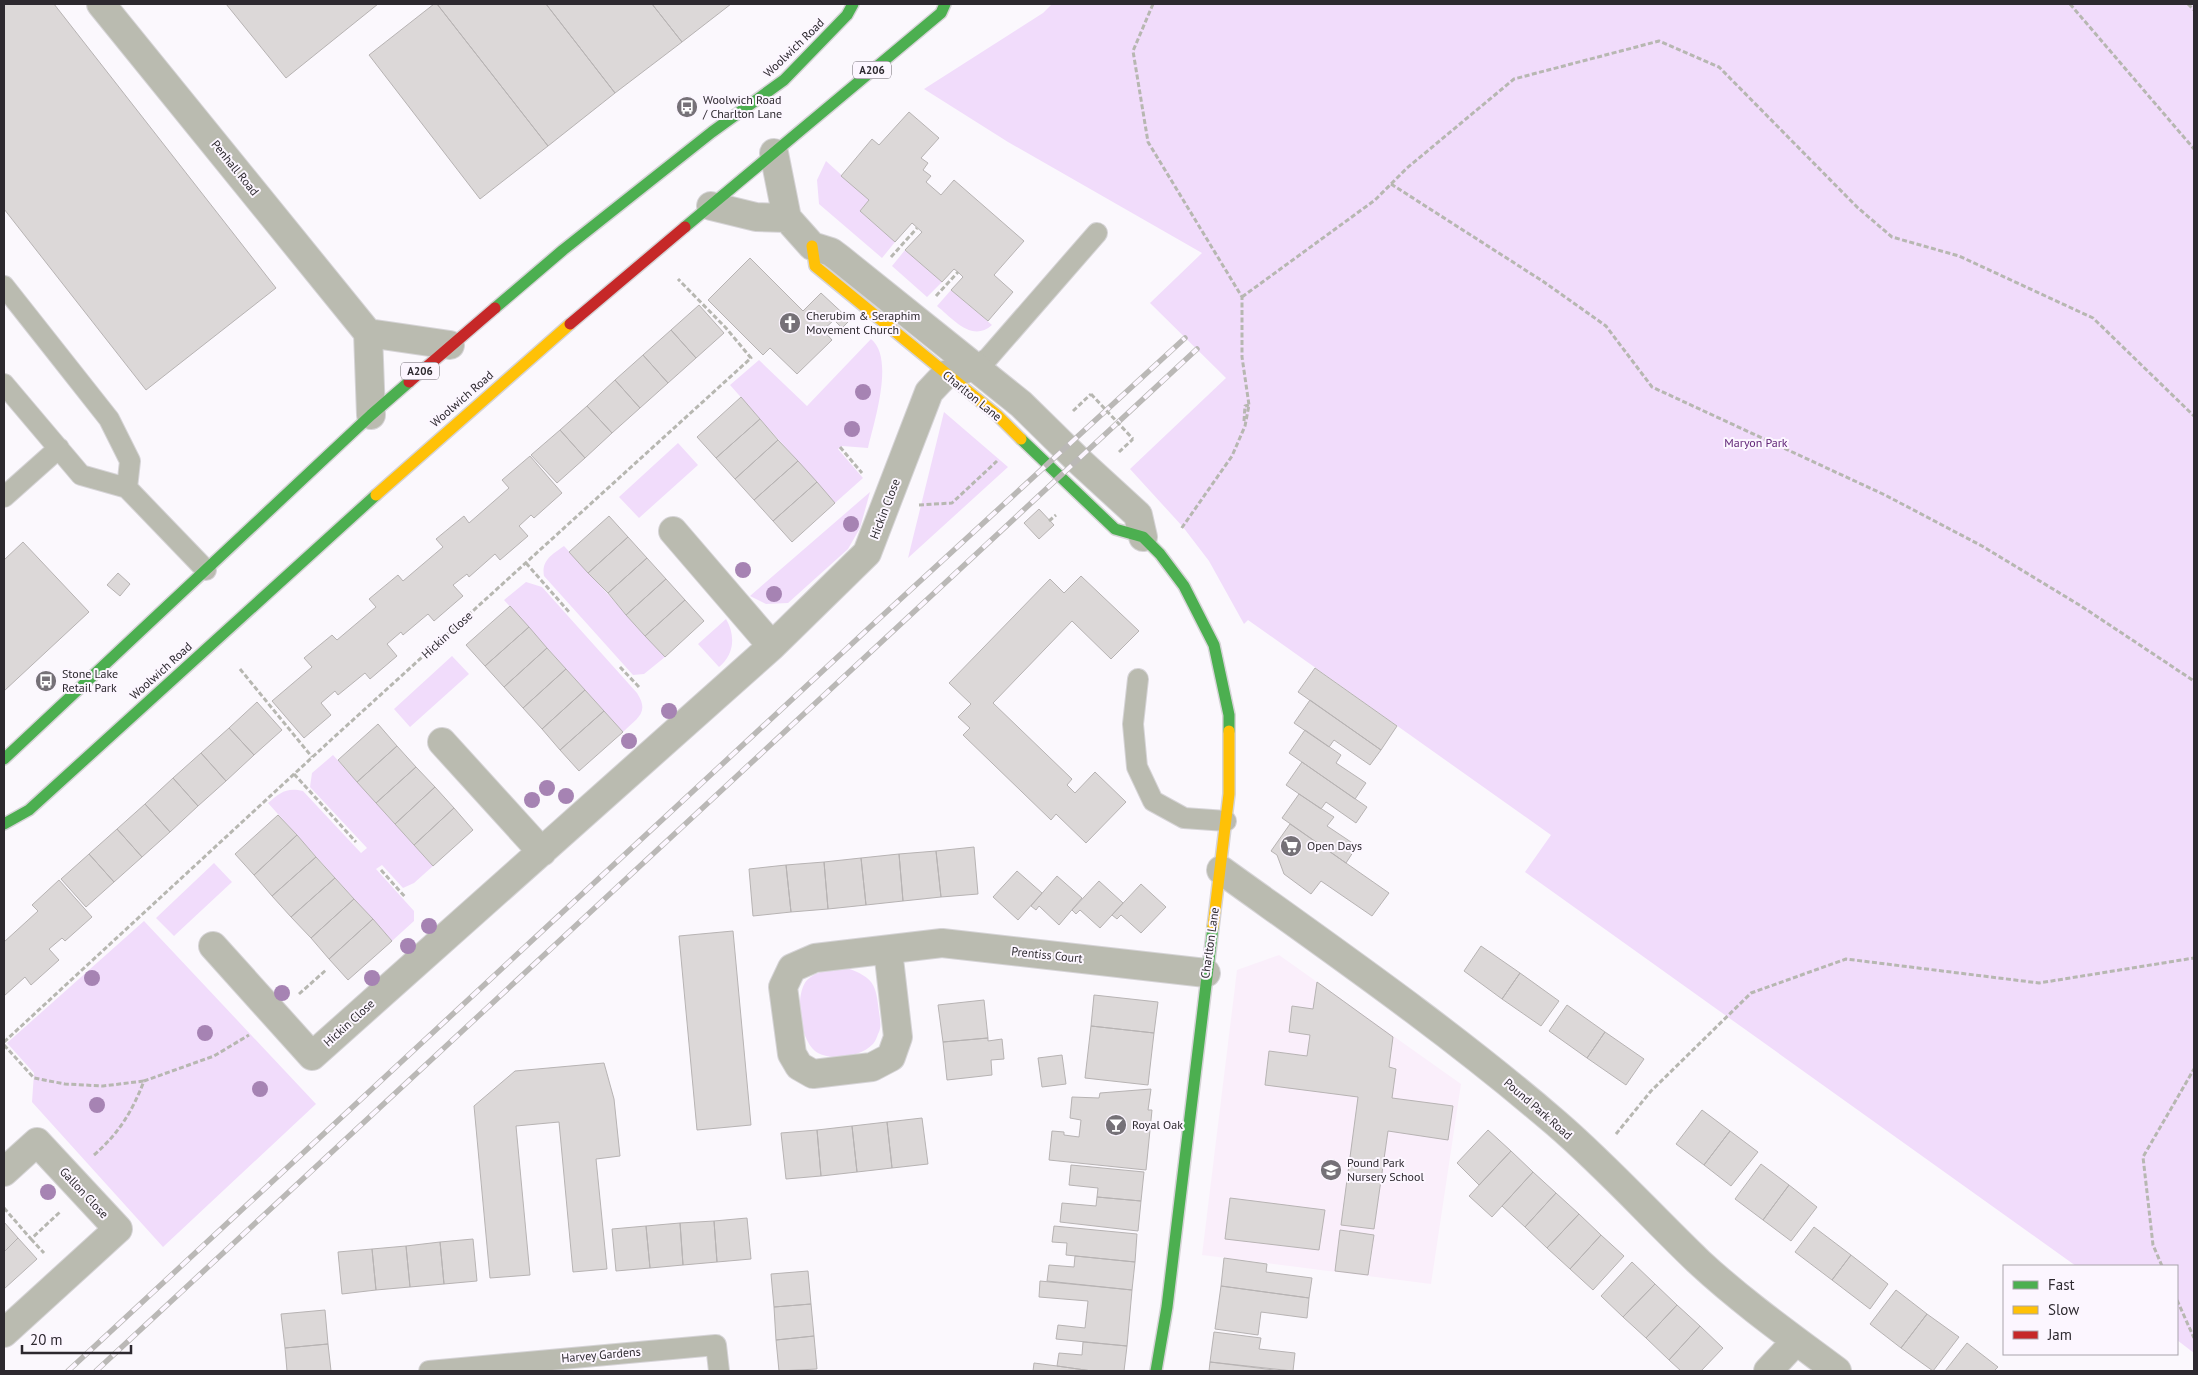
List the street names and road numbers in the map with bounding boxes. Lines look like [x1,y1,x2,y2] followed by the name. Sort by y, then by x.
[760,15,827,80] street label: Woolwich Road
[853,62,891,78] road number: A206
[208,137,262,198] street label: Penhall Road
[401,362,439,380] road number: A206
[427,367,496,430] street label: Woolwich Road
[940,367,1005,424] street label: Charlton Lane
[866,477,903,541] street label: Hickin Close
[418,608,475,661] street label: Hickin Close
[127,639,195,702] street label: Woolwich Road
[1197,906,1222,979] street label: Charlton Lane
[1011,943,1083,966] street label: Prentiss Court
[320,996,377,1049] street label: Hickin Close
[1501,1075,1576,1142] street label: Pound Park Road
[57,1164,112,1221] street label: Gallon Close
[561,1344,641,1365] street label: Harvey Gardens

